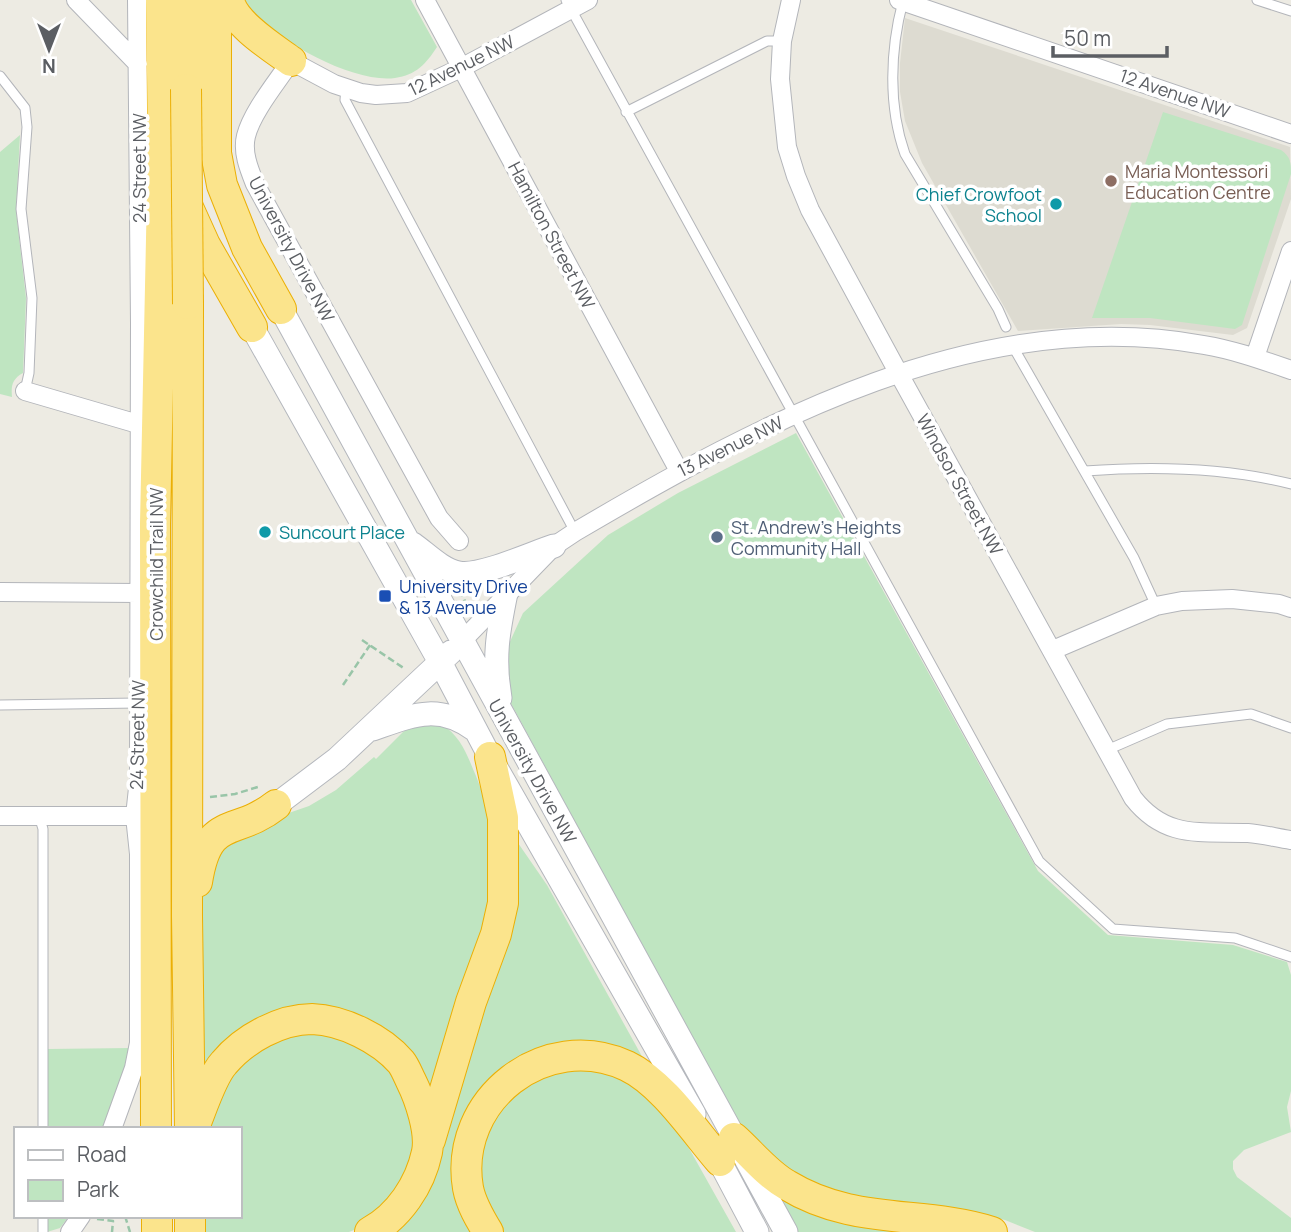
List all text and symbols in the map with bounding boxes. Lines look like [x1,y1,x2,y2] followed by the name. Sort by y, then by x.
[14,14,84,84] north arrow
[1053,14,1167,58] scale bar
[1064,24,1111,52] text: 50 m
[404,29,518,101] street label: 12 Avenue NW
[42,53,56,79] text: N
[1117,63,1234,123] street label: 12 Avenue NW
[127,113,151,223] street label: 24 Street NW
[503,157,601,313] street label: Hamilton Street NW
[1125,159,1271,204] place label: Maria Montessori Education Centre
[243,172,341,326] street label: University Drive NW
[1103,173,1119,189] marker: Maria Montessori Education Centre
[916,182,1042,227] place label: Chief Crowfoot School
[1048,196,1064,212] marker: Chief Crowfoot School
[911,409,1009,559] street label: Windsor Street NW
[673,410,787,482] street label: 13 Avenue NW
[144,487,168,641] street label: Crowchild Trail NW
[731,515,901,560] place label: St. Andrew's Heights Community Hall
[279,520,405,544] place label: Suncourt Place
[257,524,273,540] marker: Suncourt Place
[709,529,725,545] marker: St. Andrew's Heights Community Hall
[399,574,528,619] place label: University Drive & 13 Avenue
[377,588,393,604] marker: University Drive & 13 Avenue
[124,680,150,790] street label: 24 Street NW
[483,695,583,848] street label: University Drive NW
[14,1127,242,1218] legend
[77,1140,127,1168] text: Road
[77,1175,119,1203] text: Park

